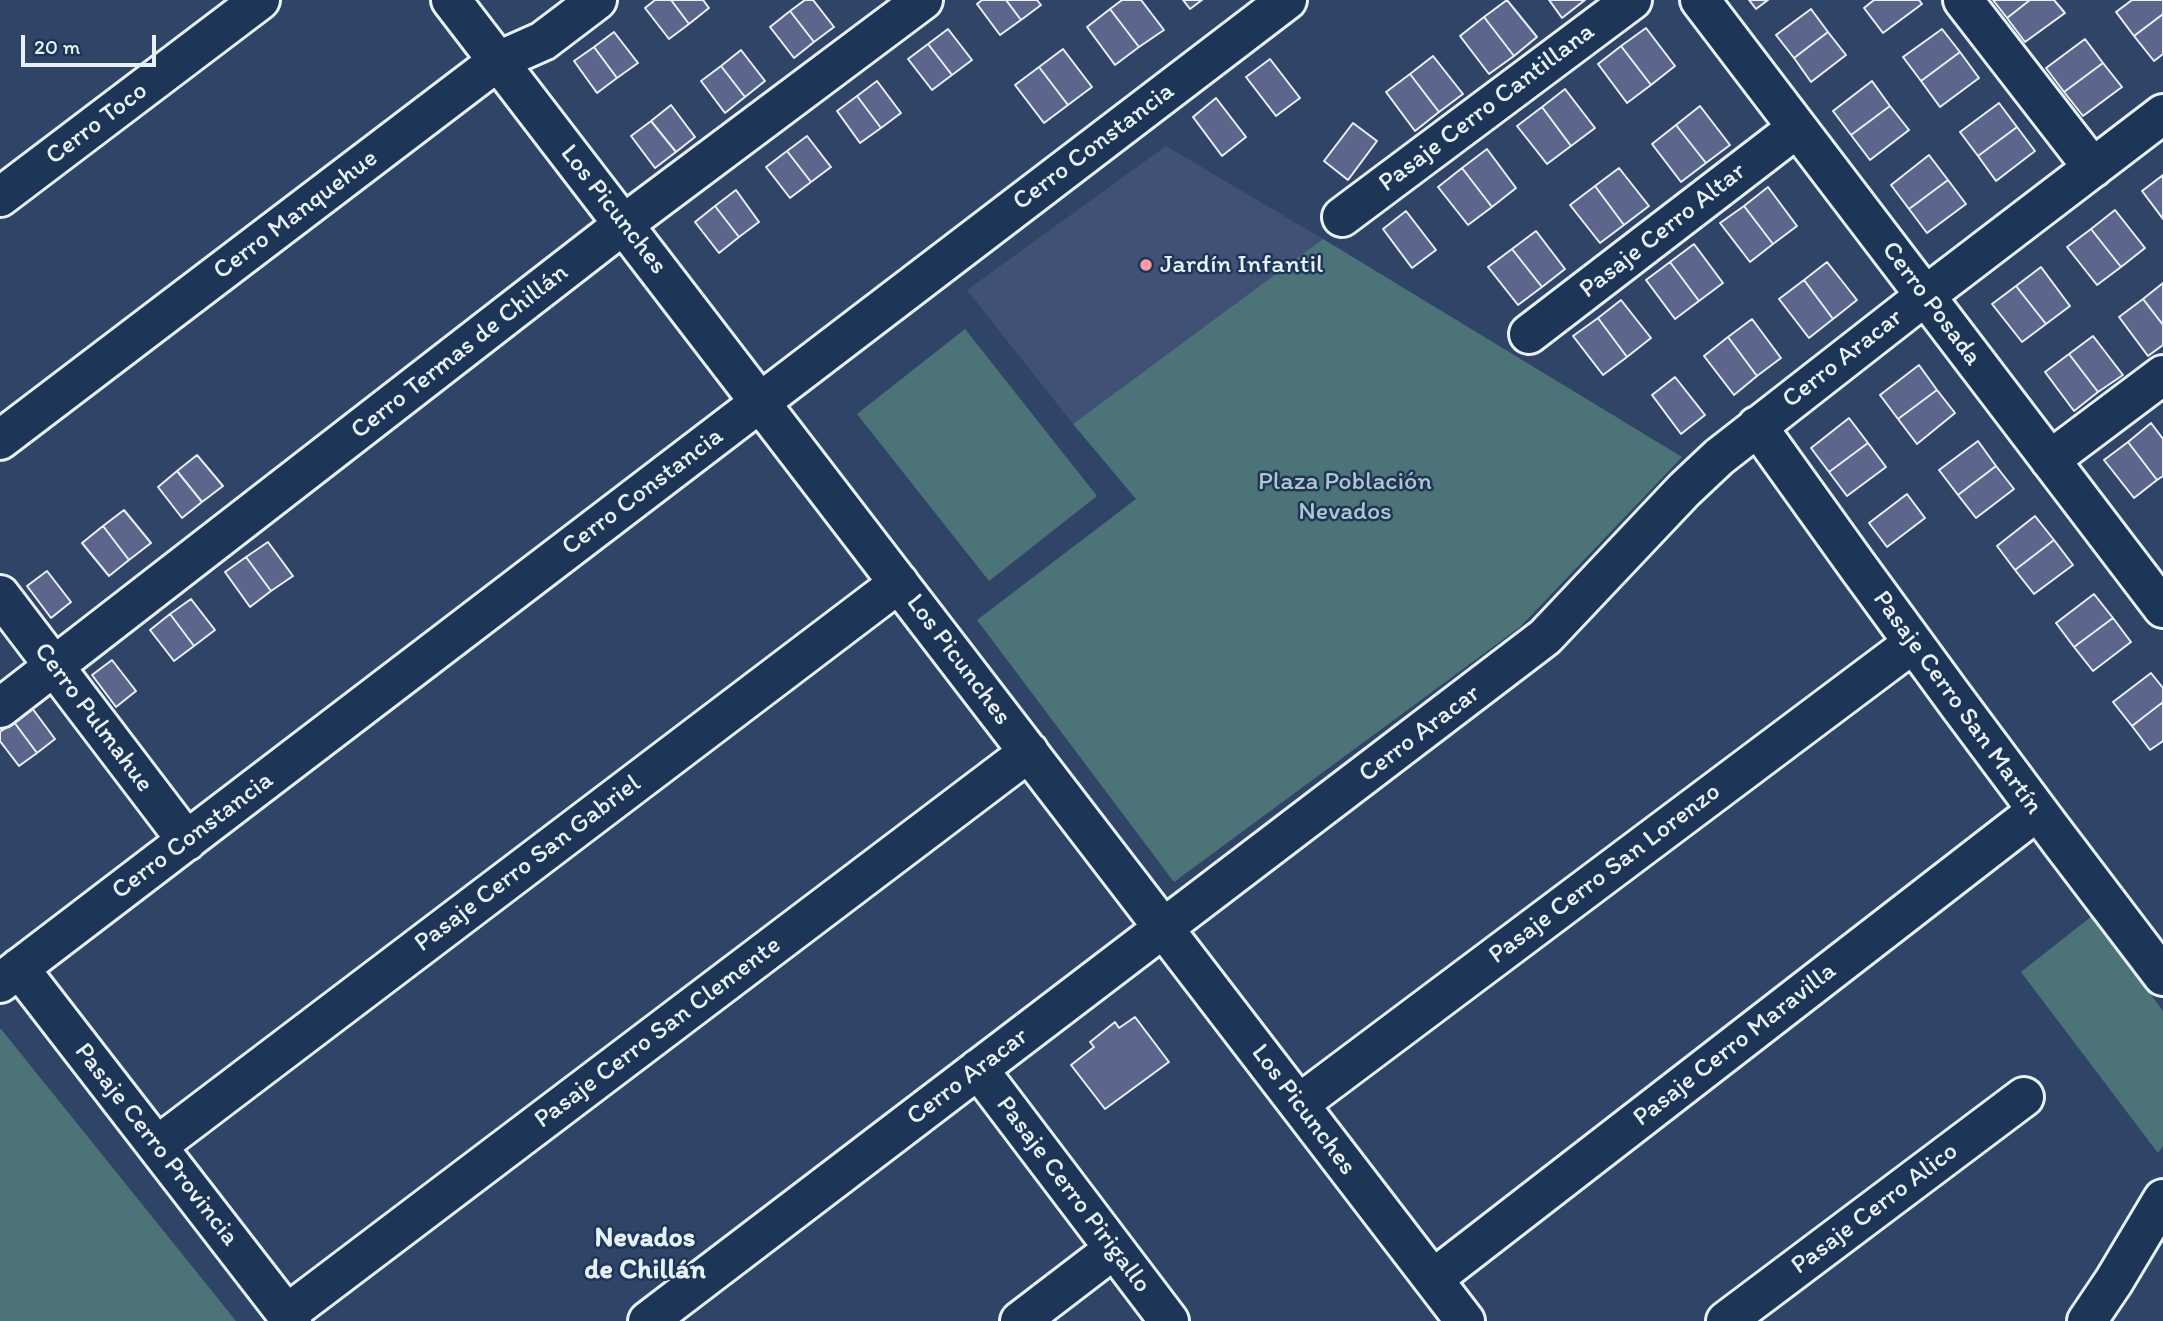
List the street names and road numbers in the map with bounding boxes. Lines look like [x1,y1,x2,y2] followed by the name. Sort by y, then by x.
[1373,17,1601,199] street label: Pasaje Cerro Cantillana
[40,76,154,172] street label: Cerro Toco
[1007,76,1181,218] street label: Cerro Constancia
[553,139,673,281] street label: Los Picunches
[208,143,384,287] street label: Cerro Manquehue
[1574,156,1752,306] street label: Pasaje Cerro Altar
[1874,236,1988,372] street label: Cerro Posada
[345,257,575,447] street label: Cerro Termas de Chillán
[1777,302,1909,416] street label: Cerro Aracar
[556,421,730,563] street label: Cerro Constancia
[1865,585,2049,821] street label: Pasaje Cerro San Martín
[899,588,1017,732] street label: Los Picunches
[27,637,159,799] street label: Cerro Pulmahue
[1353,678,1487,790] street label: Cerro Aracar
[106,765,280,907] street label: Cerro Constancia
[409,769,647,959] street label: Pasaje Cerro San Gabriel
[1483,777,1727,971] street label: Pasaje Cerro San Lorenzo
[529,930,787,1136] street label: Pasaje Cerro San Clemente
[1627,956,1843,1134] street label: Pasaje Cerro Maravilla
[901,1021,1035,1133] street label: Cerro Aracar
[67,1037,245,1253] street label: Pasaje Cerro Provincia
[1244,1038,1362,1182] street label: Los Picunches
[989,1090,1157,1300] street label: Pasaje Cerro Pirigallo
[1785,1136,1965,1282] street label: Pasaje Cerro Alico

